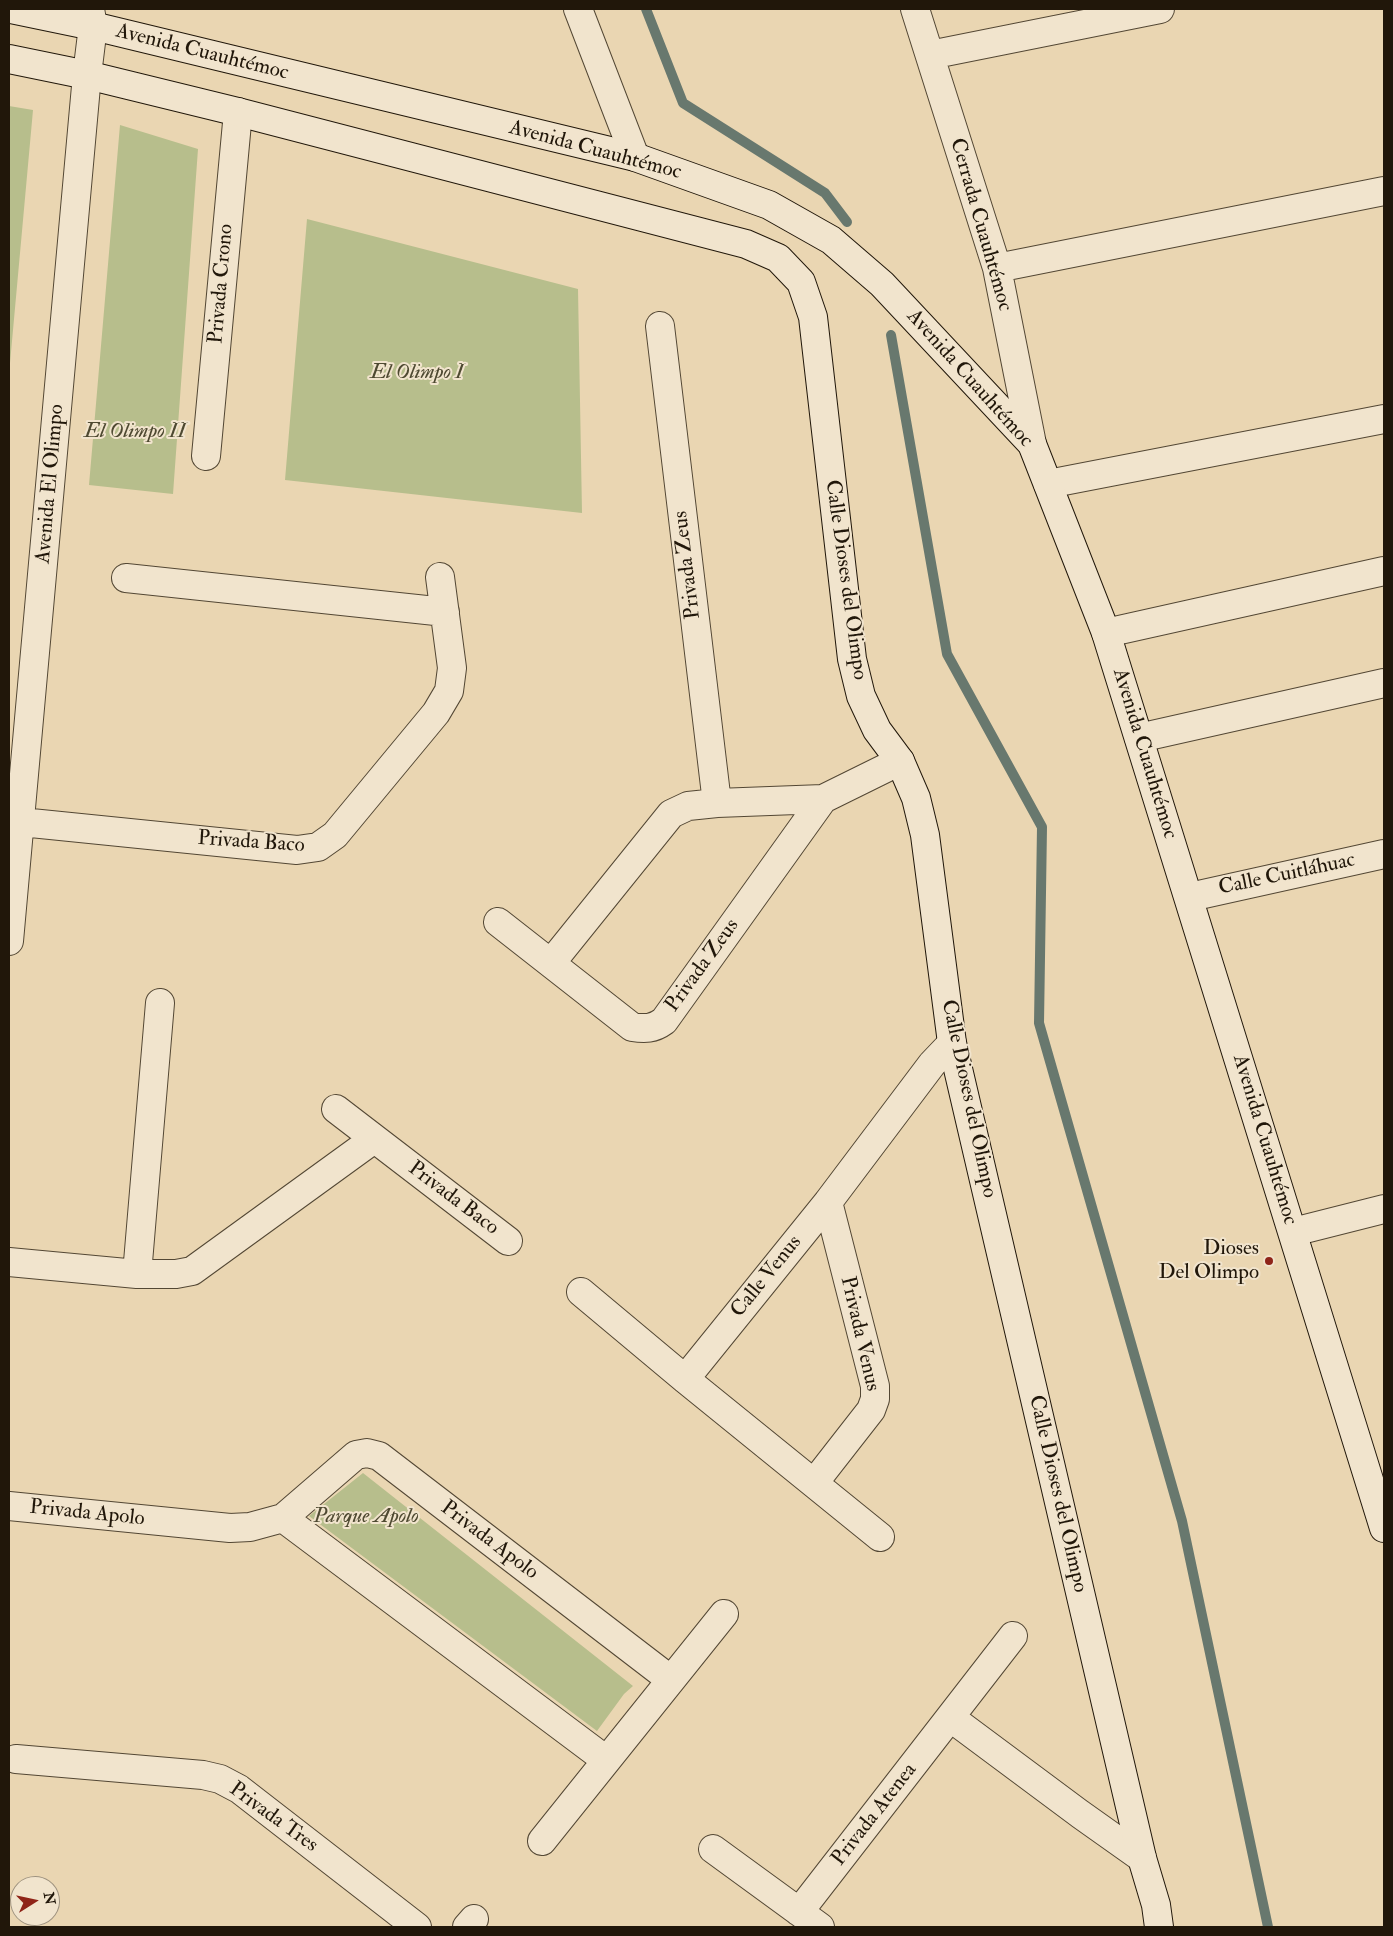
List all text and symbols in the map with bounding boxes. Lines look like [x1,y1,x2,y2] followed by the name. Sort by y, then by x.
[113,19,291,87] street label: Avenida Cuauhtémoc
[506,116,684,186] street label: Avenida Cuauhtémoc
[943,136,1017,314] street label: Cerrada Cuauhtémoc
[204,223,240,345] street label: Privada Crono
[900,305,1038,453] street label: Avenida Cuauhtémoc
[370,360,464,386] park label: El Olimpo I
[31,403,71,565] street label: Avenida El Olimpo
[84,419,186,445] park label: El Olimpo II
[818,478,872,682] street label: Calle Dioses del Olimpo
[669,509,707,621] street label: Privada Zeus
[1106,666,1182,842] street label: Avenida Cuauhtémoc
[197,827,305,859] street label: Privada Baco
[1216,848,1358,902] street label: Calle Cuitláhuac
[661,914,745,1018] street label: Privada Zeus
[935,998,1001,1200] street label: Calle Dioses del Olimpo
[1226,1052,1302,1228] street label: Avenida Cuauhtémoc
[403,1157,503,1241] street label: Privada Baco
[726,1231,808,1323] street label: Calle Venus
[1158,1236,1259,1286] place label: Dioses Del Olimpo
[1263,1255,1275,1267] marker: Dioses Del Olimpo
[834,1274,884,1394] street label: Privada Venus
[1022,1393,1092,1595] street label: Calle Dioses del Olimpo
[28,1495,146,1533] street label: Privada Apolo
[435,1496,543,1586] street label: Privada Apolo
[313,1504,419,1530] park label: Parque Apolo
[827,1759,923,1871] street label: Privada Atenea
[224,1777,322,1859] street label: Privada Tres
[10,1876,60,1926] north arrow
[40,1891,59,1906] text: N

